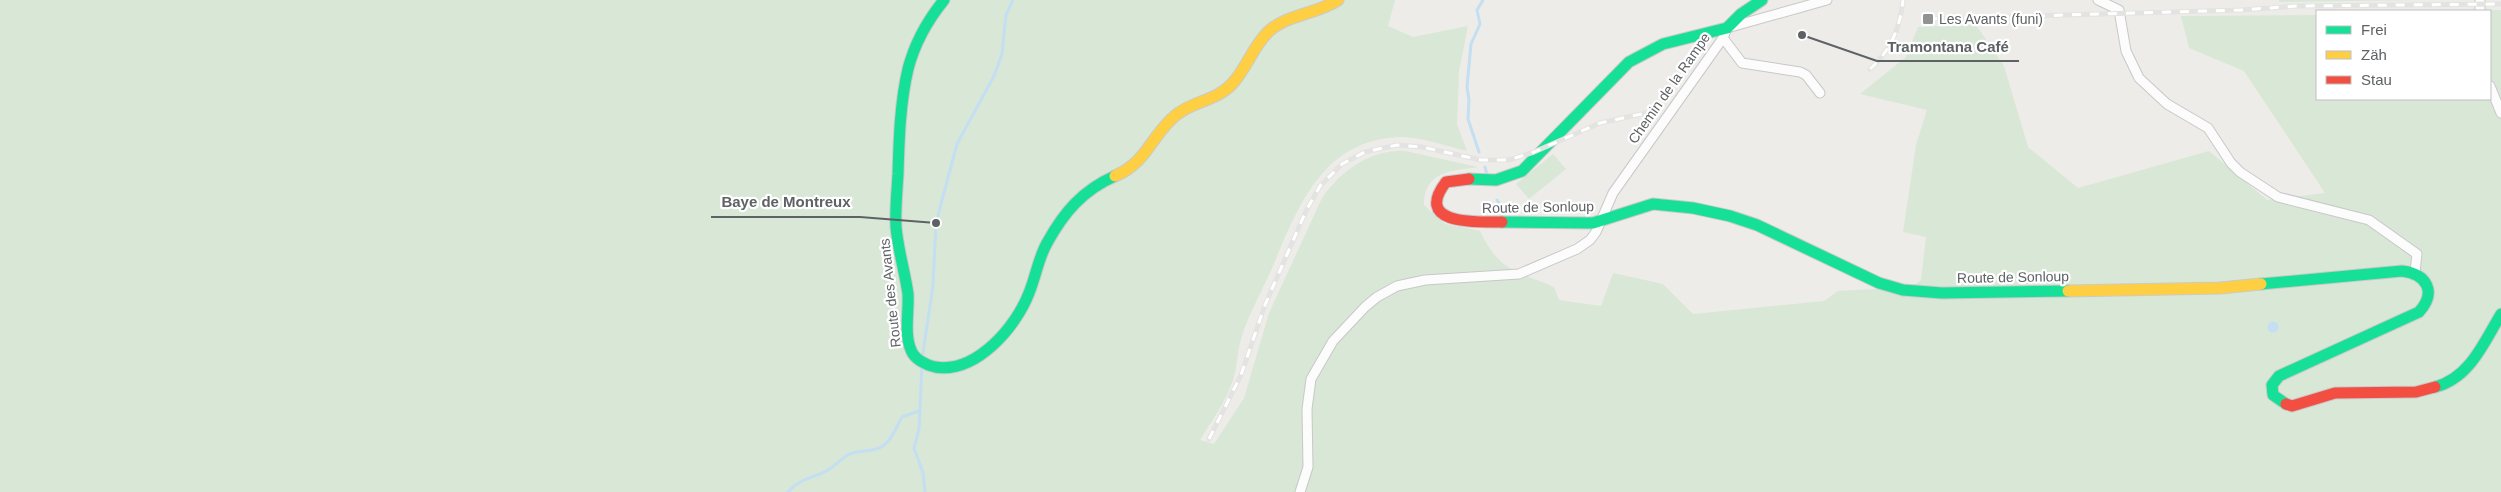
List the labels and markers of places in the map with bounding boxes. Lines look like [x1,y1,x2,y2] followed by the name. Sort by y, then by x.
[1939,11,2043,27] place label: Les Avants (funi)
[1921,12,1935,26] marker: Les Avants (funi)
[1877,31,2019,61] callout: Tramontana Café
[711,187,860,217] callout: Baye de Montreux

